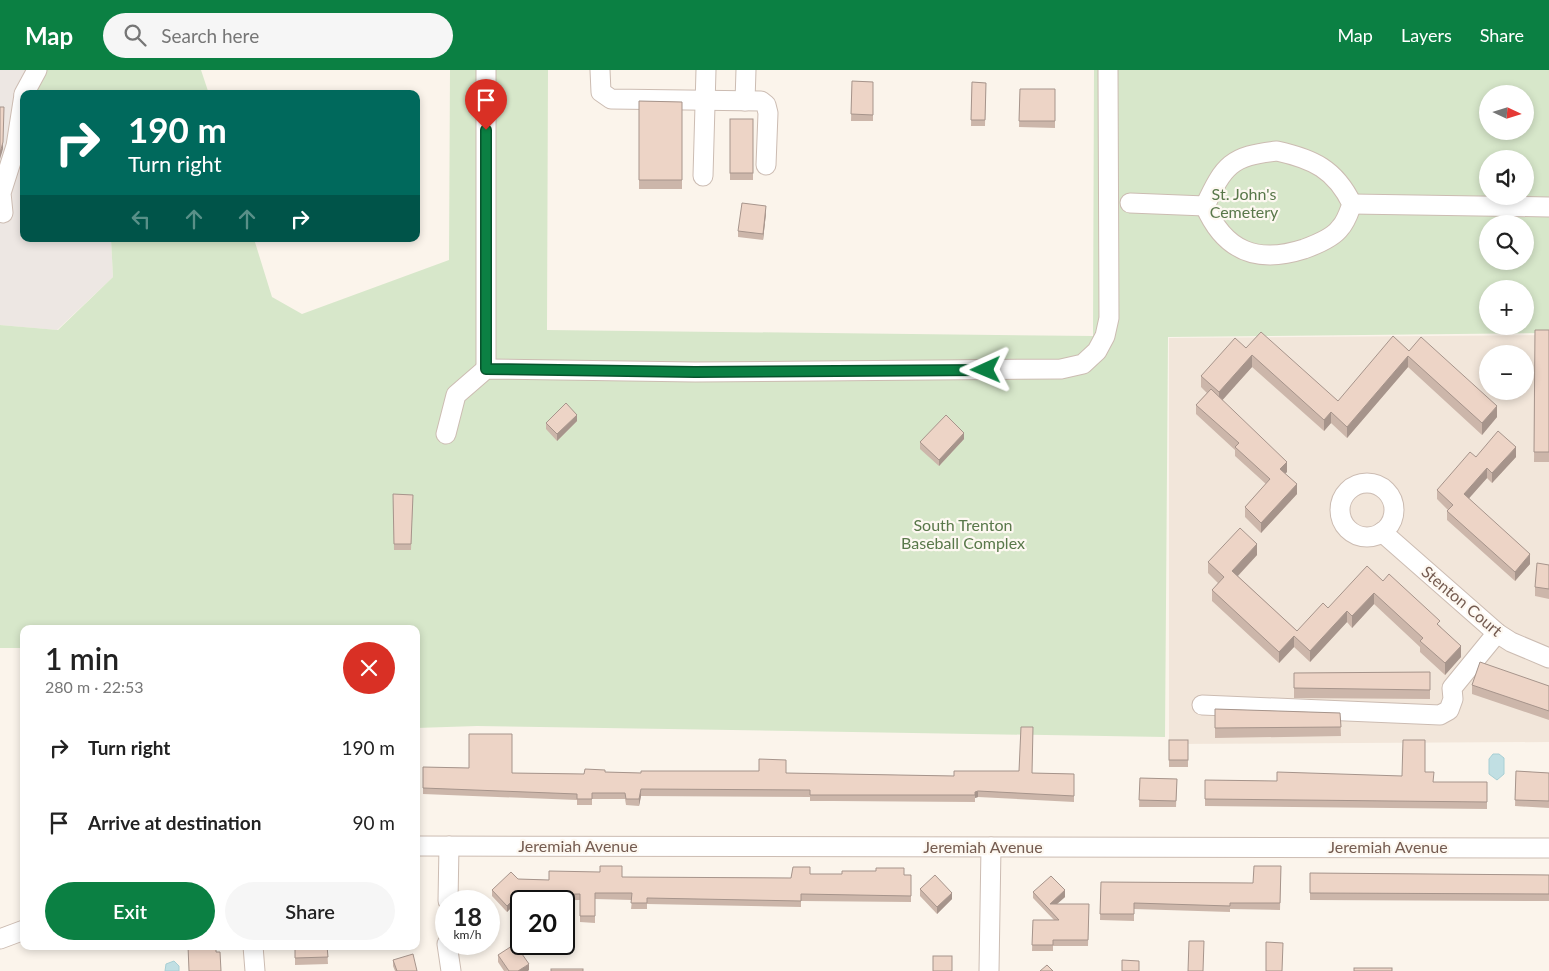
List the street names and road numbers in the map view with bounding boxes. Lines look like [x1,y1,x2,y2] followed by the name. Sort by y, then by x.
[1418,561,1507,640] street label: Stenton Court
[518,836,638,855] street label: Jeremiah Avenue
[923,837,1043,856] street label: Jeremiah Avenue
[1328,837,1448,856] street label: Jeremiah Avenue

